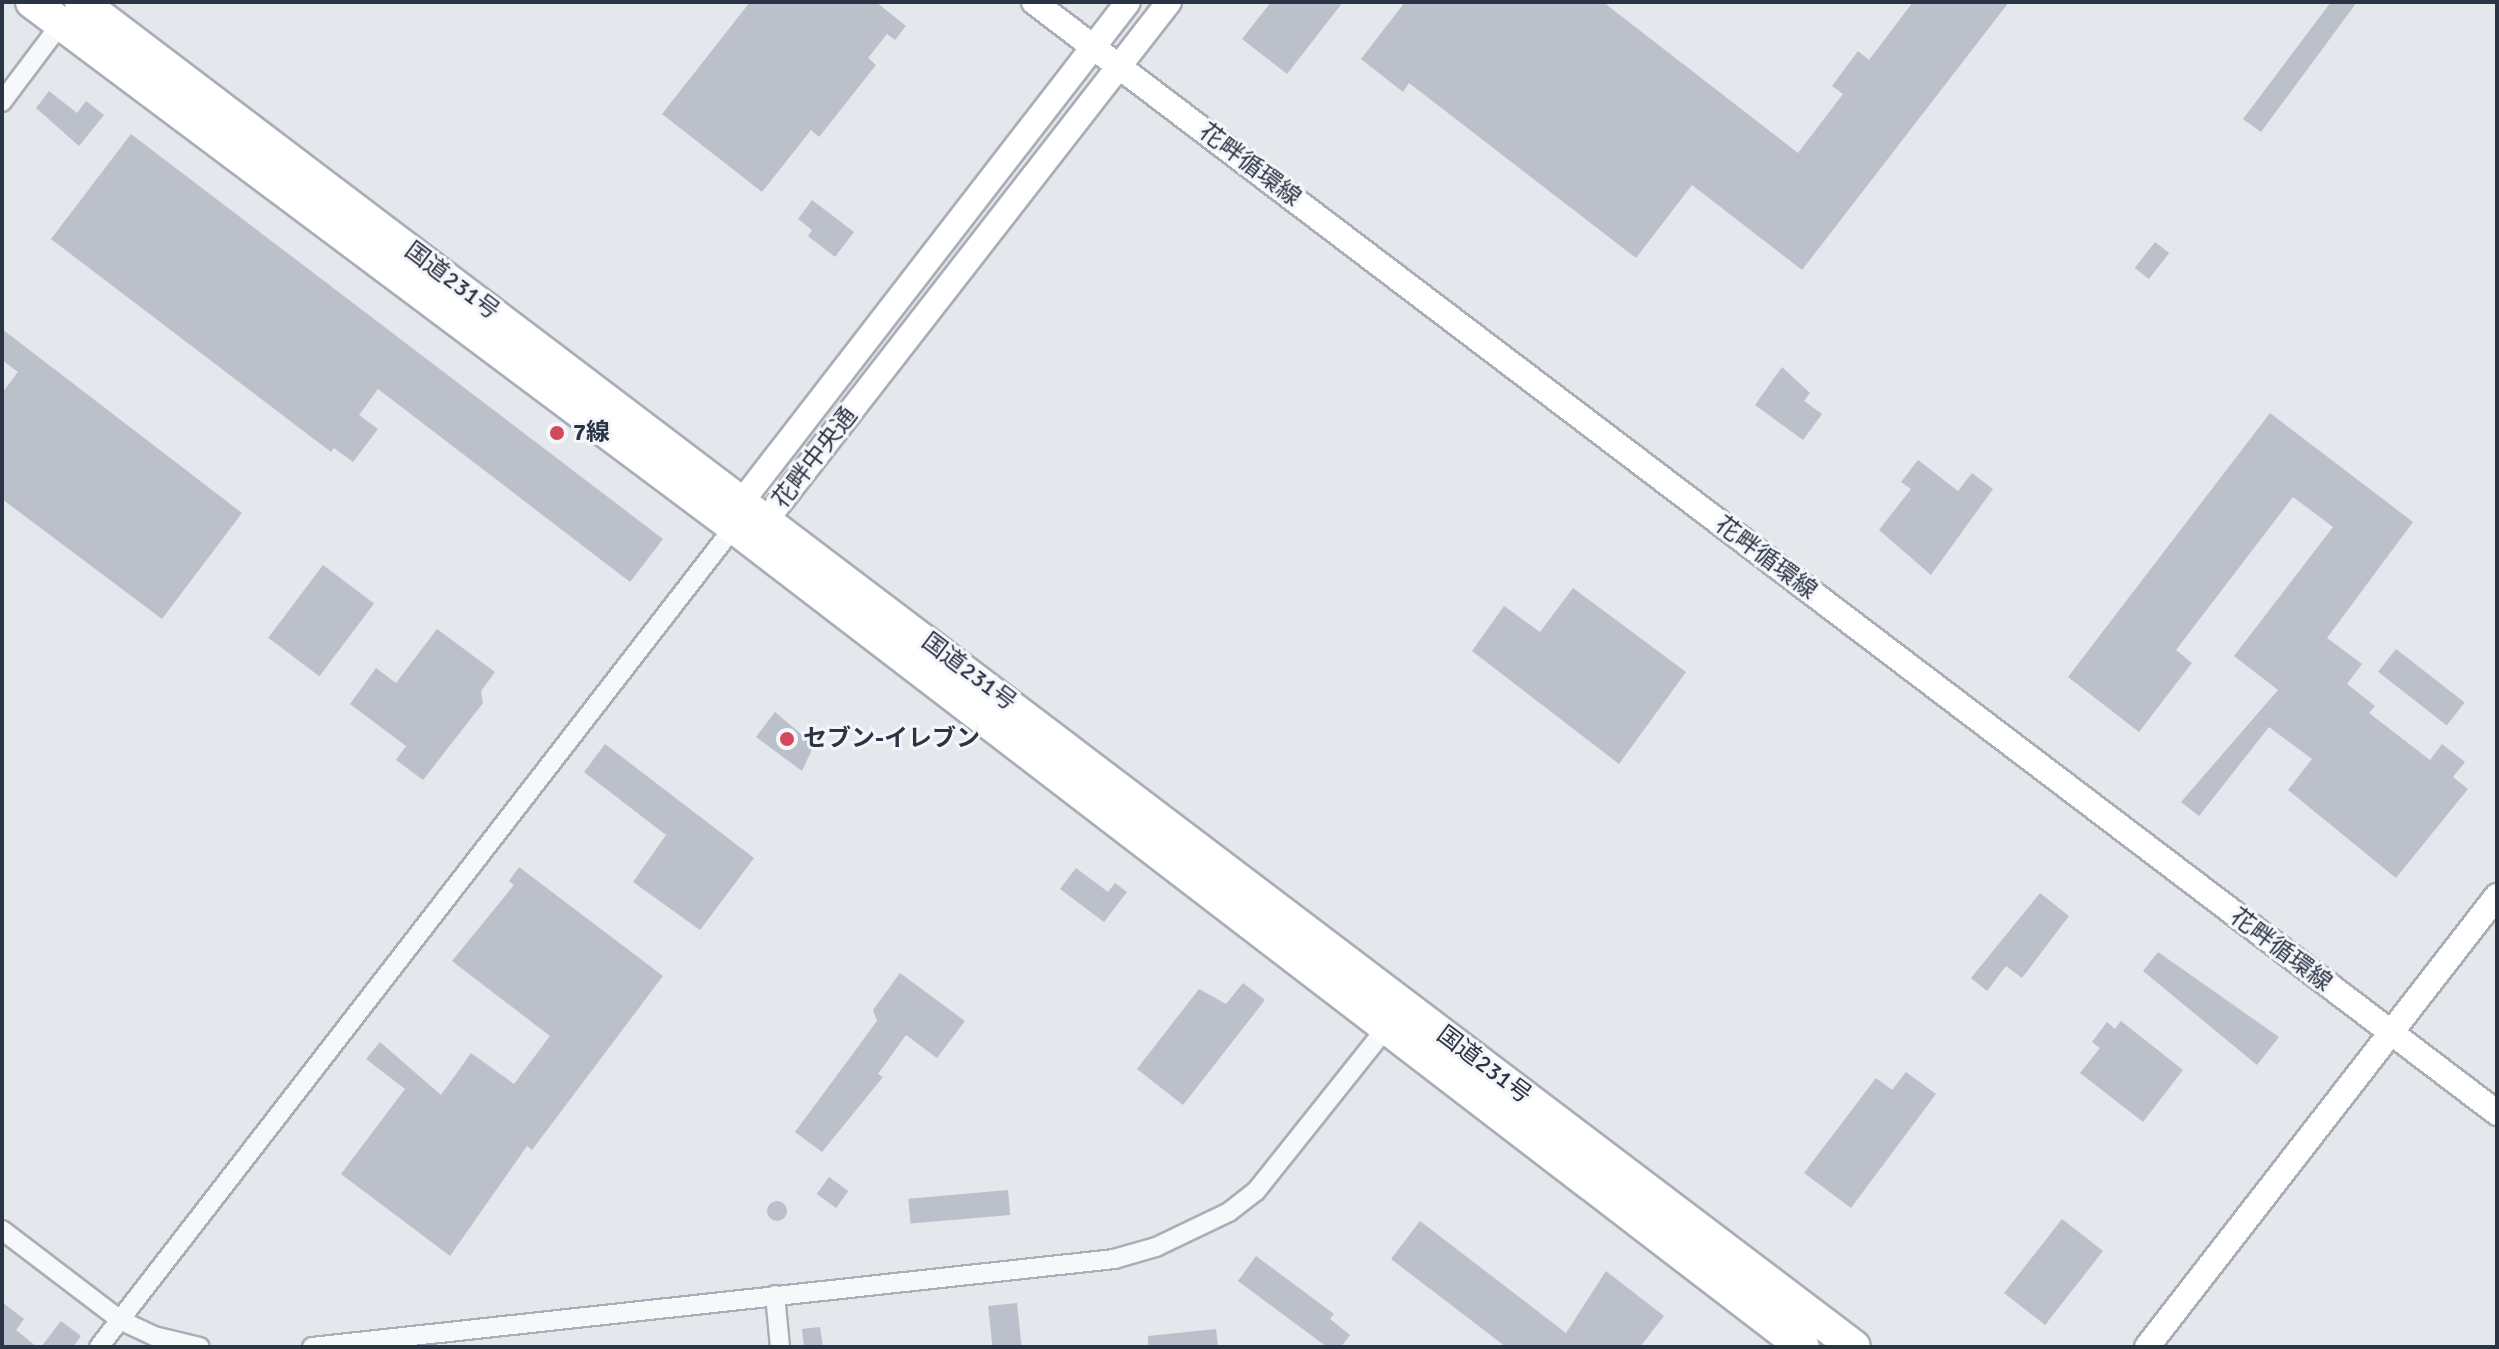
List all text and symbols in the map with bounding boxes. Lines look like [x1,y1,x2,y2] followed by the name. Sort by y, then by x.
[1193,117,1307,213] street label: 花畔循環線
[399,236,505,326] street label: 国道231号
[767,402,863,514] street label: 花畔中央通
[573,419,610,447] place label: 7線
[548,424,566,442] marker: 7線
[1709,510,1823,606] street label: 花畔循環線
[916,627,1022,717] street label: 国道231号
[803,725,980,753] place label: セブン-イレブン
[778,730,796,748] marker: セブン-イレブン
[2224,902,2338,998] street label: 花畔循環線
[1431,1020,1537,1110] street label: 国道231号

